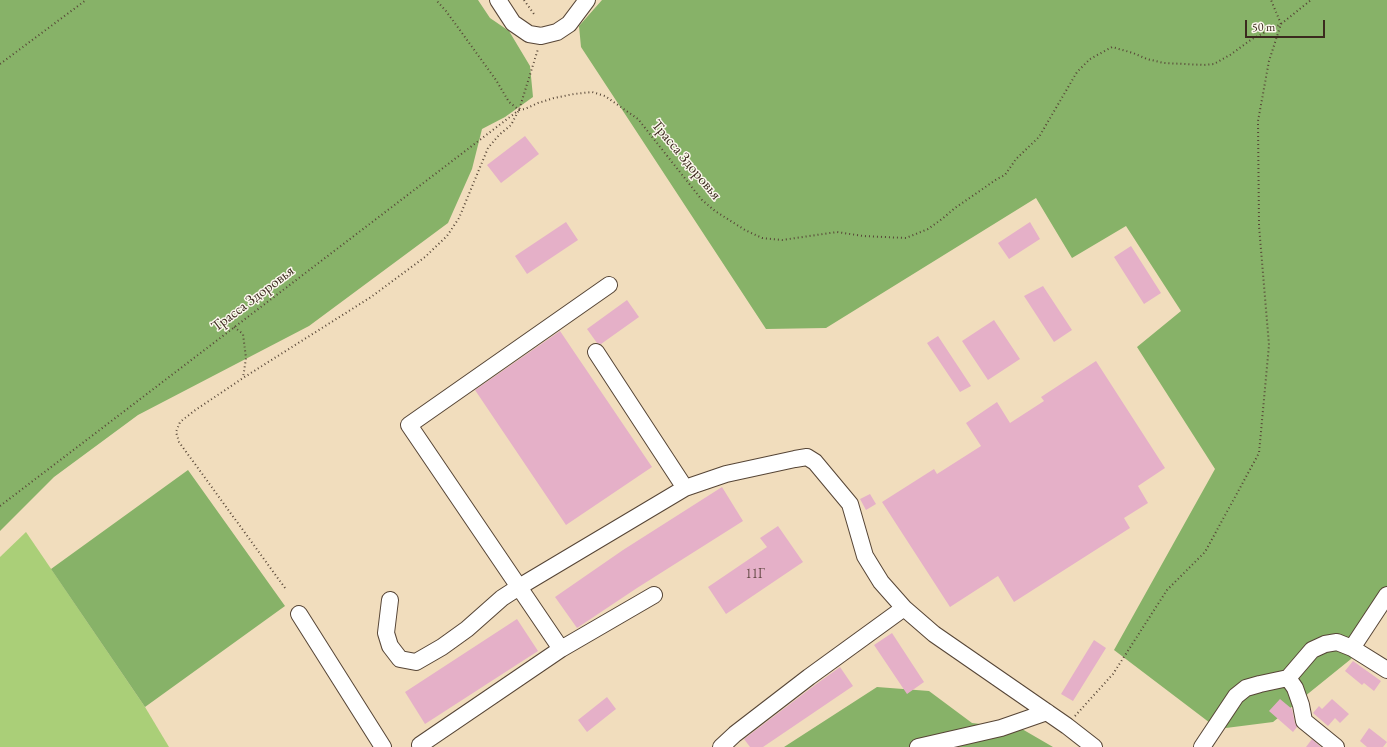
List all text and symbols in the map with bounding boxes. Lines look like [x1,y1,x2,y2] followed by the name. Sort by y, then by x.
[1247,12,1327,38] scale bar
[1252,19,1275,35] text: 50 m
[647,116,725,204] street label: Трасса Здоровья
[208,262,298,336] street label: Трасса Здоровья
[745,566,765,582] house number: 11Г

